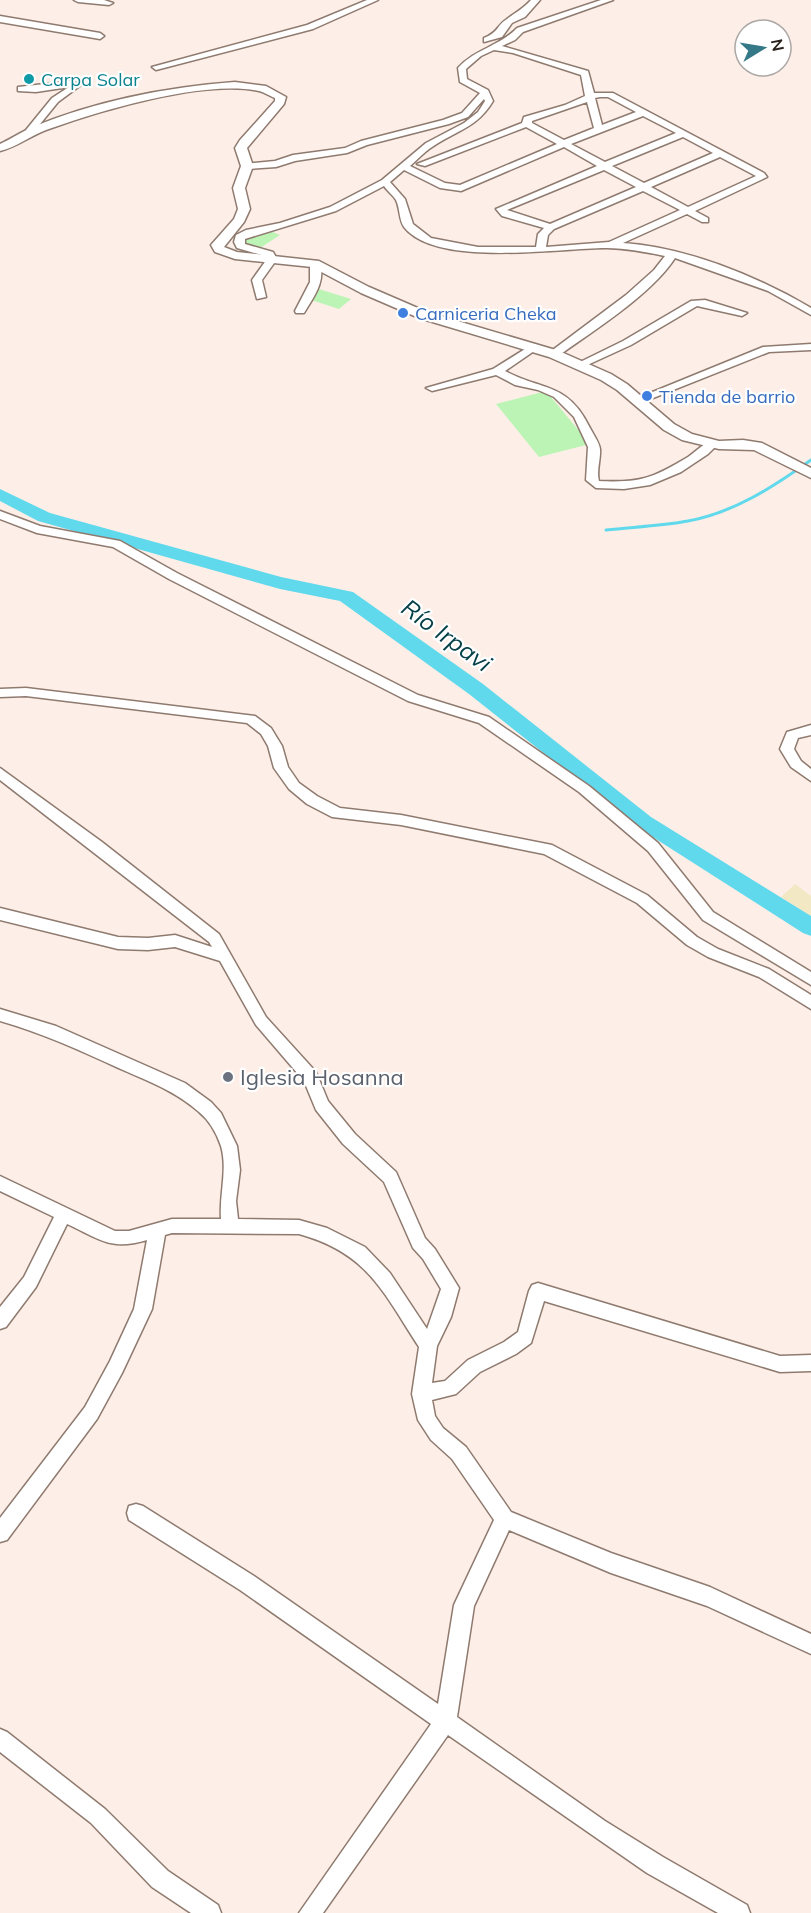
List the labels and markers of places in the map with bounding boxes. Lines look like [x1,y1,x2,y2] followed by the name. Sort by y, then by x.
[41,68,140,91] place label: Carpa Solar
[22,72,36,86] marker: Carpa Solar
[415,302,557,325] place label: Carniceria Cheka
[396,306,410,320] marker: Carniceria Cheka
[659,385,795,408] place label: Tienda de barrio
[640,389,654,403] marker: Tienda de barrio
[240,1063,404,1091] place label: Iglesia Hosanna
[221,1070,235,1084] marker: Iglesia Hosanna

